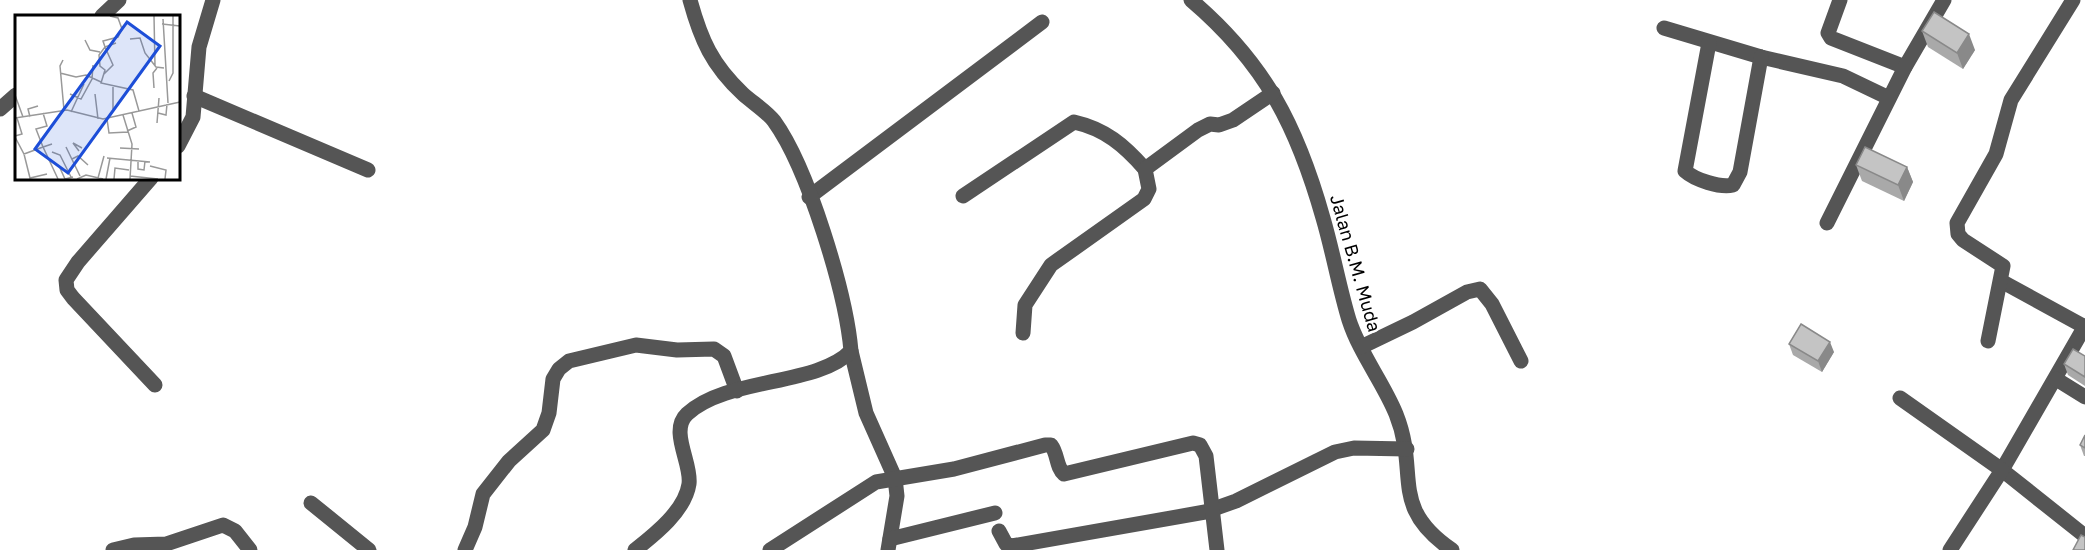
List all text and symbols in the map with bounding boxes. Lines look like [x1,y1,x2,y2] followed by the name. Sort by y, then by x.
[15,15,180,180] inset map
[1326,192,1386,334] street label: Jalan B.M. Muda

